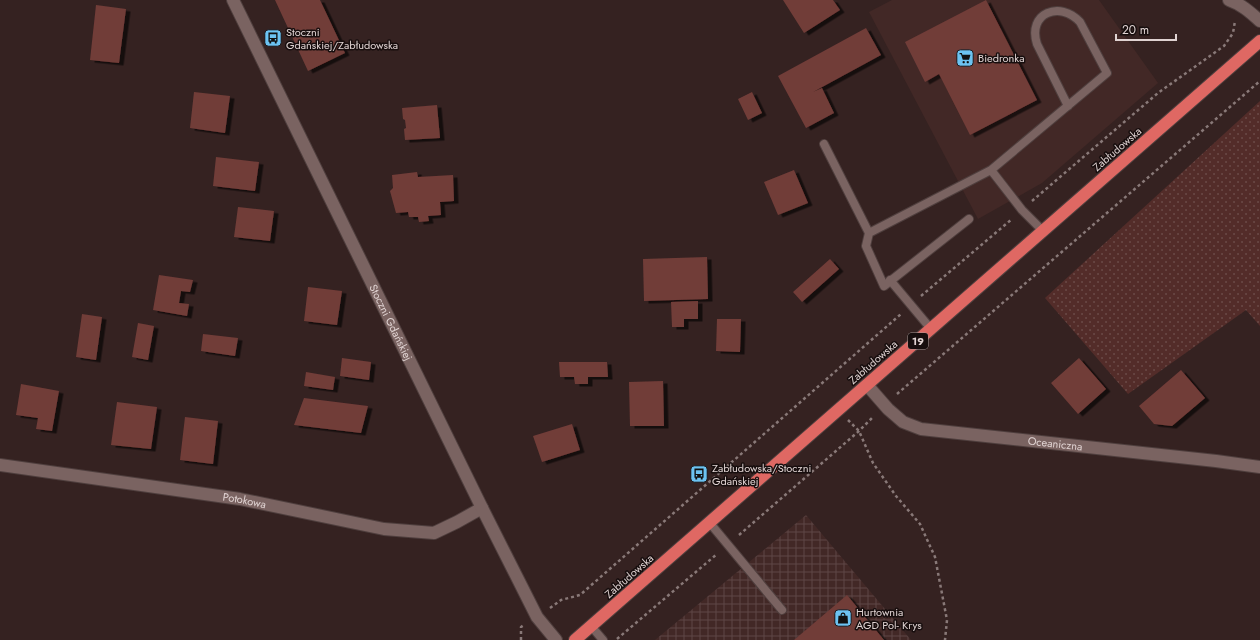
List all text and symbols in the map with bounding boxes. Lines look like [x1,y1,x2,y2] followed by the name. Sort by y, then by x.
[1116,16,1176,42] scale bar
[1122,21,1149,39] text: 20 m
[286,24,398,53] place label: Stoczni Gdańskiej/Zabłudowska
[263,28,283,48] bus stop icon: Stoczni Gdańskiej/Zabłudowska
[955,48,975,68] supermarket icon: Biedronka
[978,50,1024,66] place label: Biedronka
[1089,123,1145,175] street label: Zabłudowska
[365,281,417,363] street label: Stoczni Gdańskiej
[908,333,928,349] road number: 19
[845,336,901,388] street label: Zabłudowska
[1027,433,1083,454] street label: Oceaniczna
[712,460,811,489] place label: Zabłudowska/Stoczni Gdańskiej
[689,464,709,484] bus stop icon: Zabłudowska/Stoczni Gdańskiej
[222,489,268,512] street label: Potokowa
[601,550,657,602] street label: Zabłudowska
[856,604,922,633] place label: Hurtownia AGD Pol- Krys
[833,608,853,628] shop icon: Hurtownia AGD Pol- Krys

